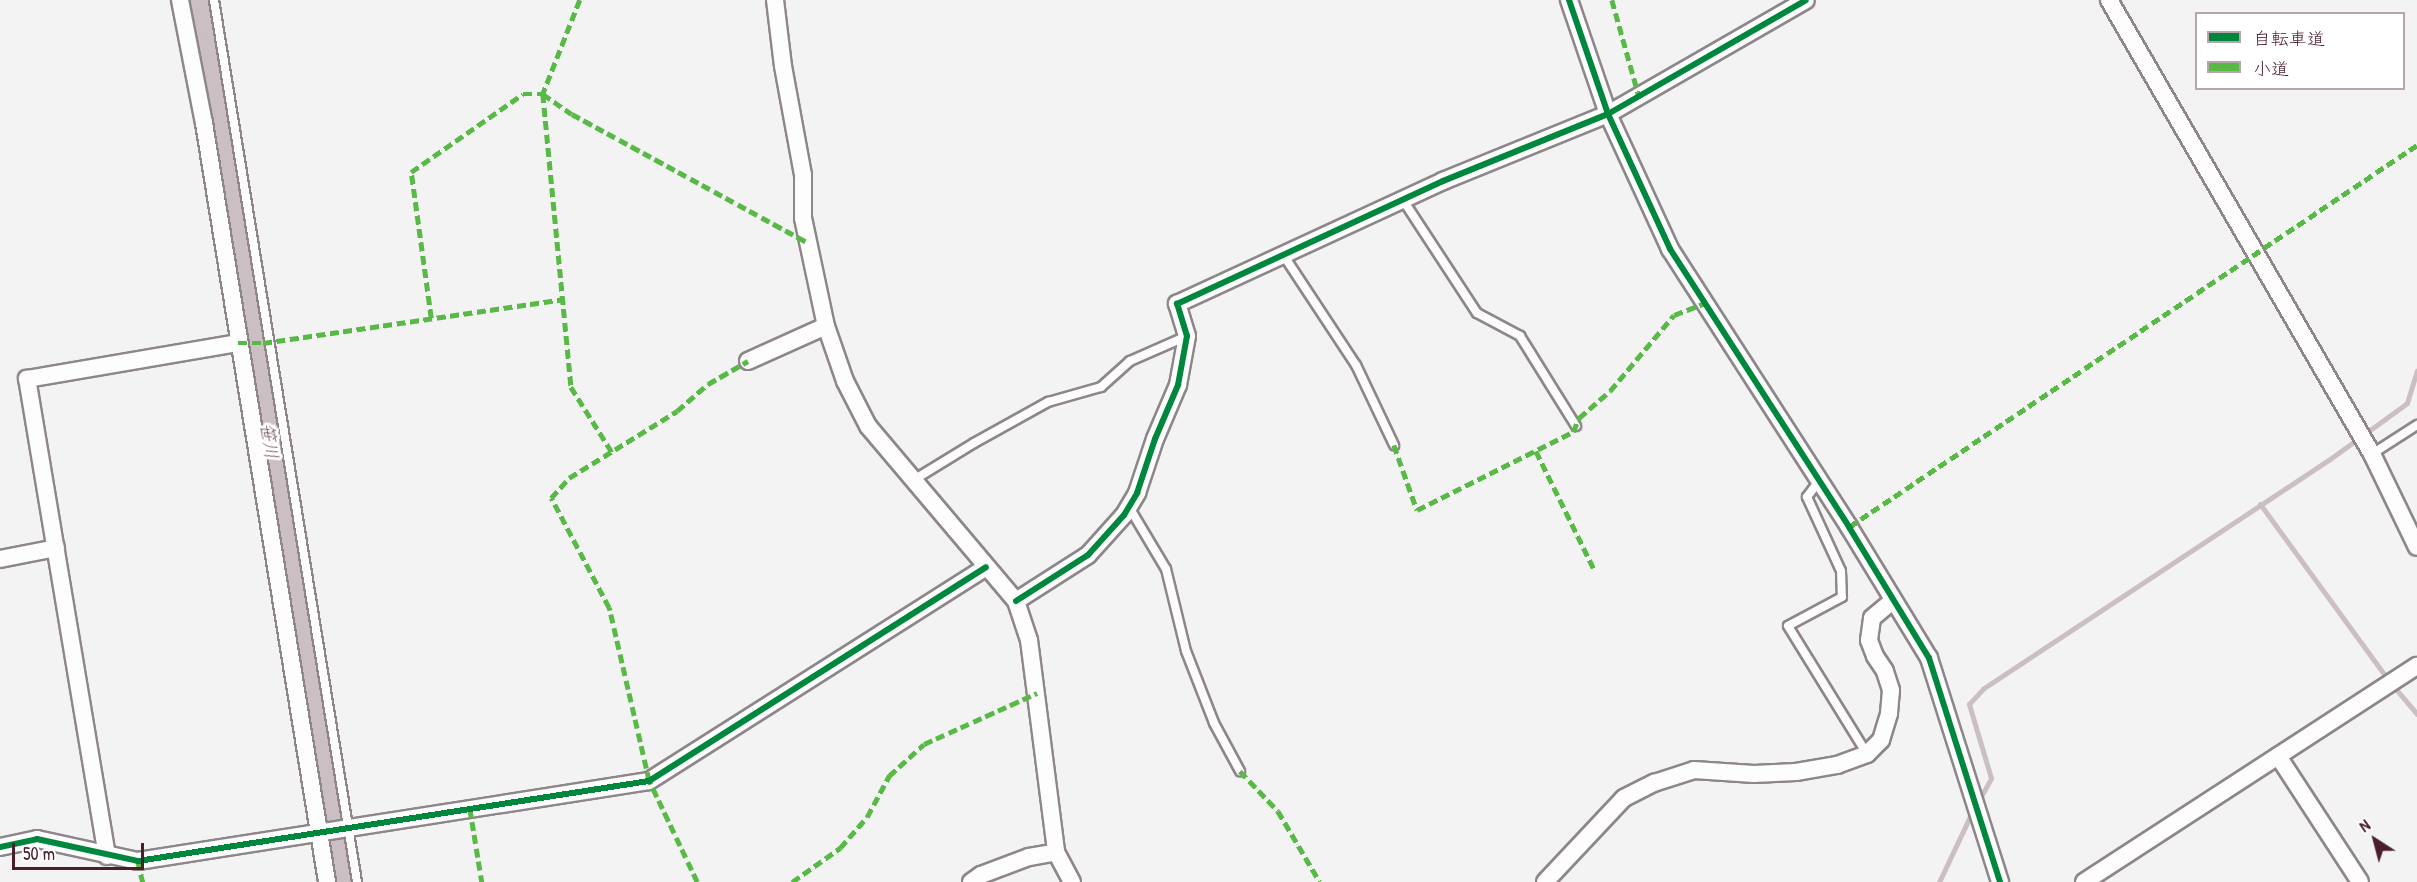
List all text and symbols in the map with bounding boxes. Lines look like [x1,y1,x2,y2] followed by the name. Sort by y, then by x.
[2195,12,2405,90] legend
[2253,26,2325,51] text: 自転車道
[2253,56,2289,81] text: 小道
[256,422,282,460] water label: 笹川
[2345,810,2405,870] north arrow
[2355,814,2374,837] text: N
[15,831,147,869] scale bar
[23,841,55,866] text: 50 m

